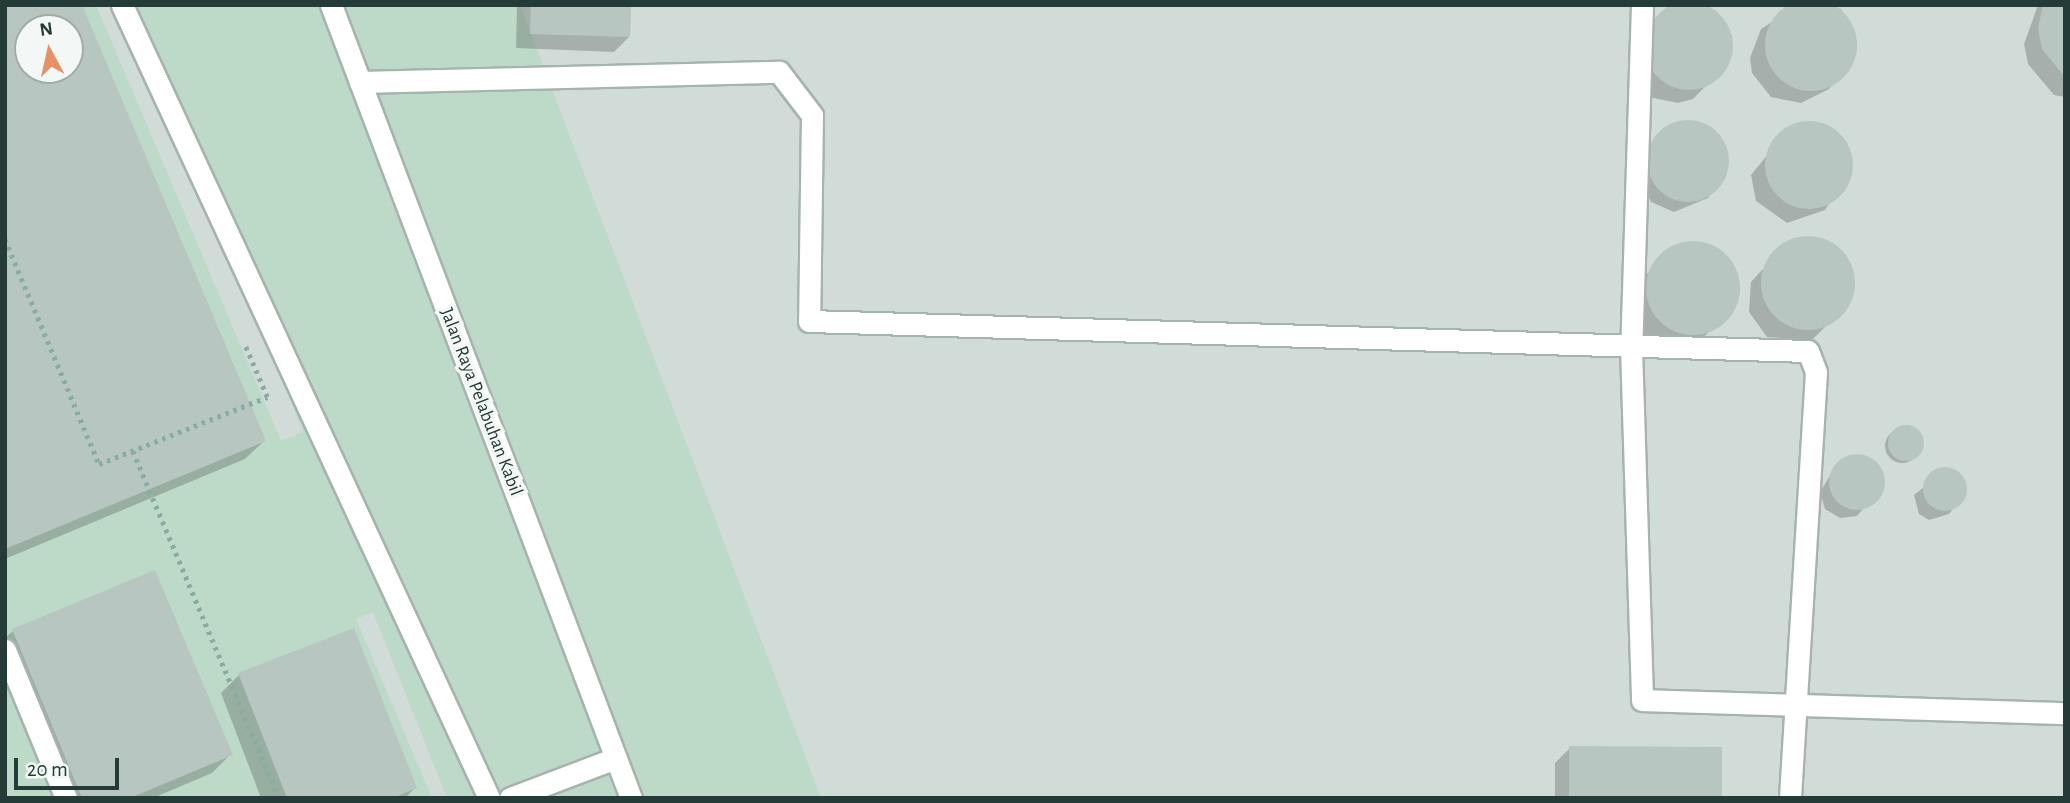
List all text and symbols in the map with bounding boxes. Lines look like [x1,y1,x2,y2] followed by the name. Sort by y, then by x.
[14,14,84,84] north arrow
[38,19,54,40] text: N
[435,305,527,499] street label: Jalan Raya Pelabuhan Kabil
[18,744,122,788] scale bar
[27,759,68,780] text: 20 m

